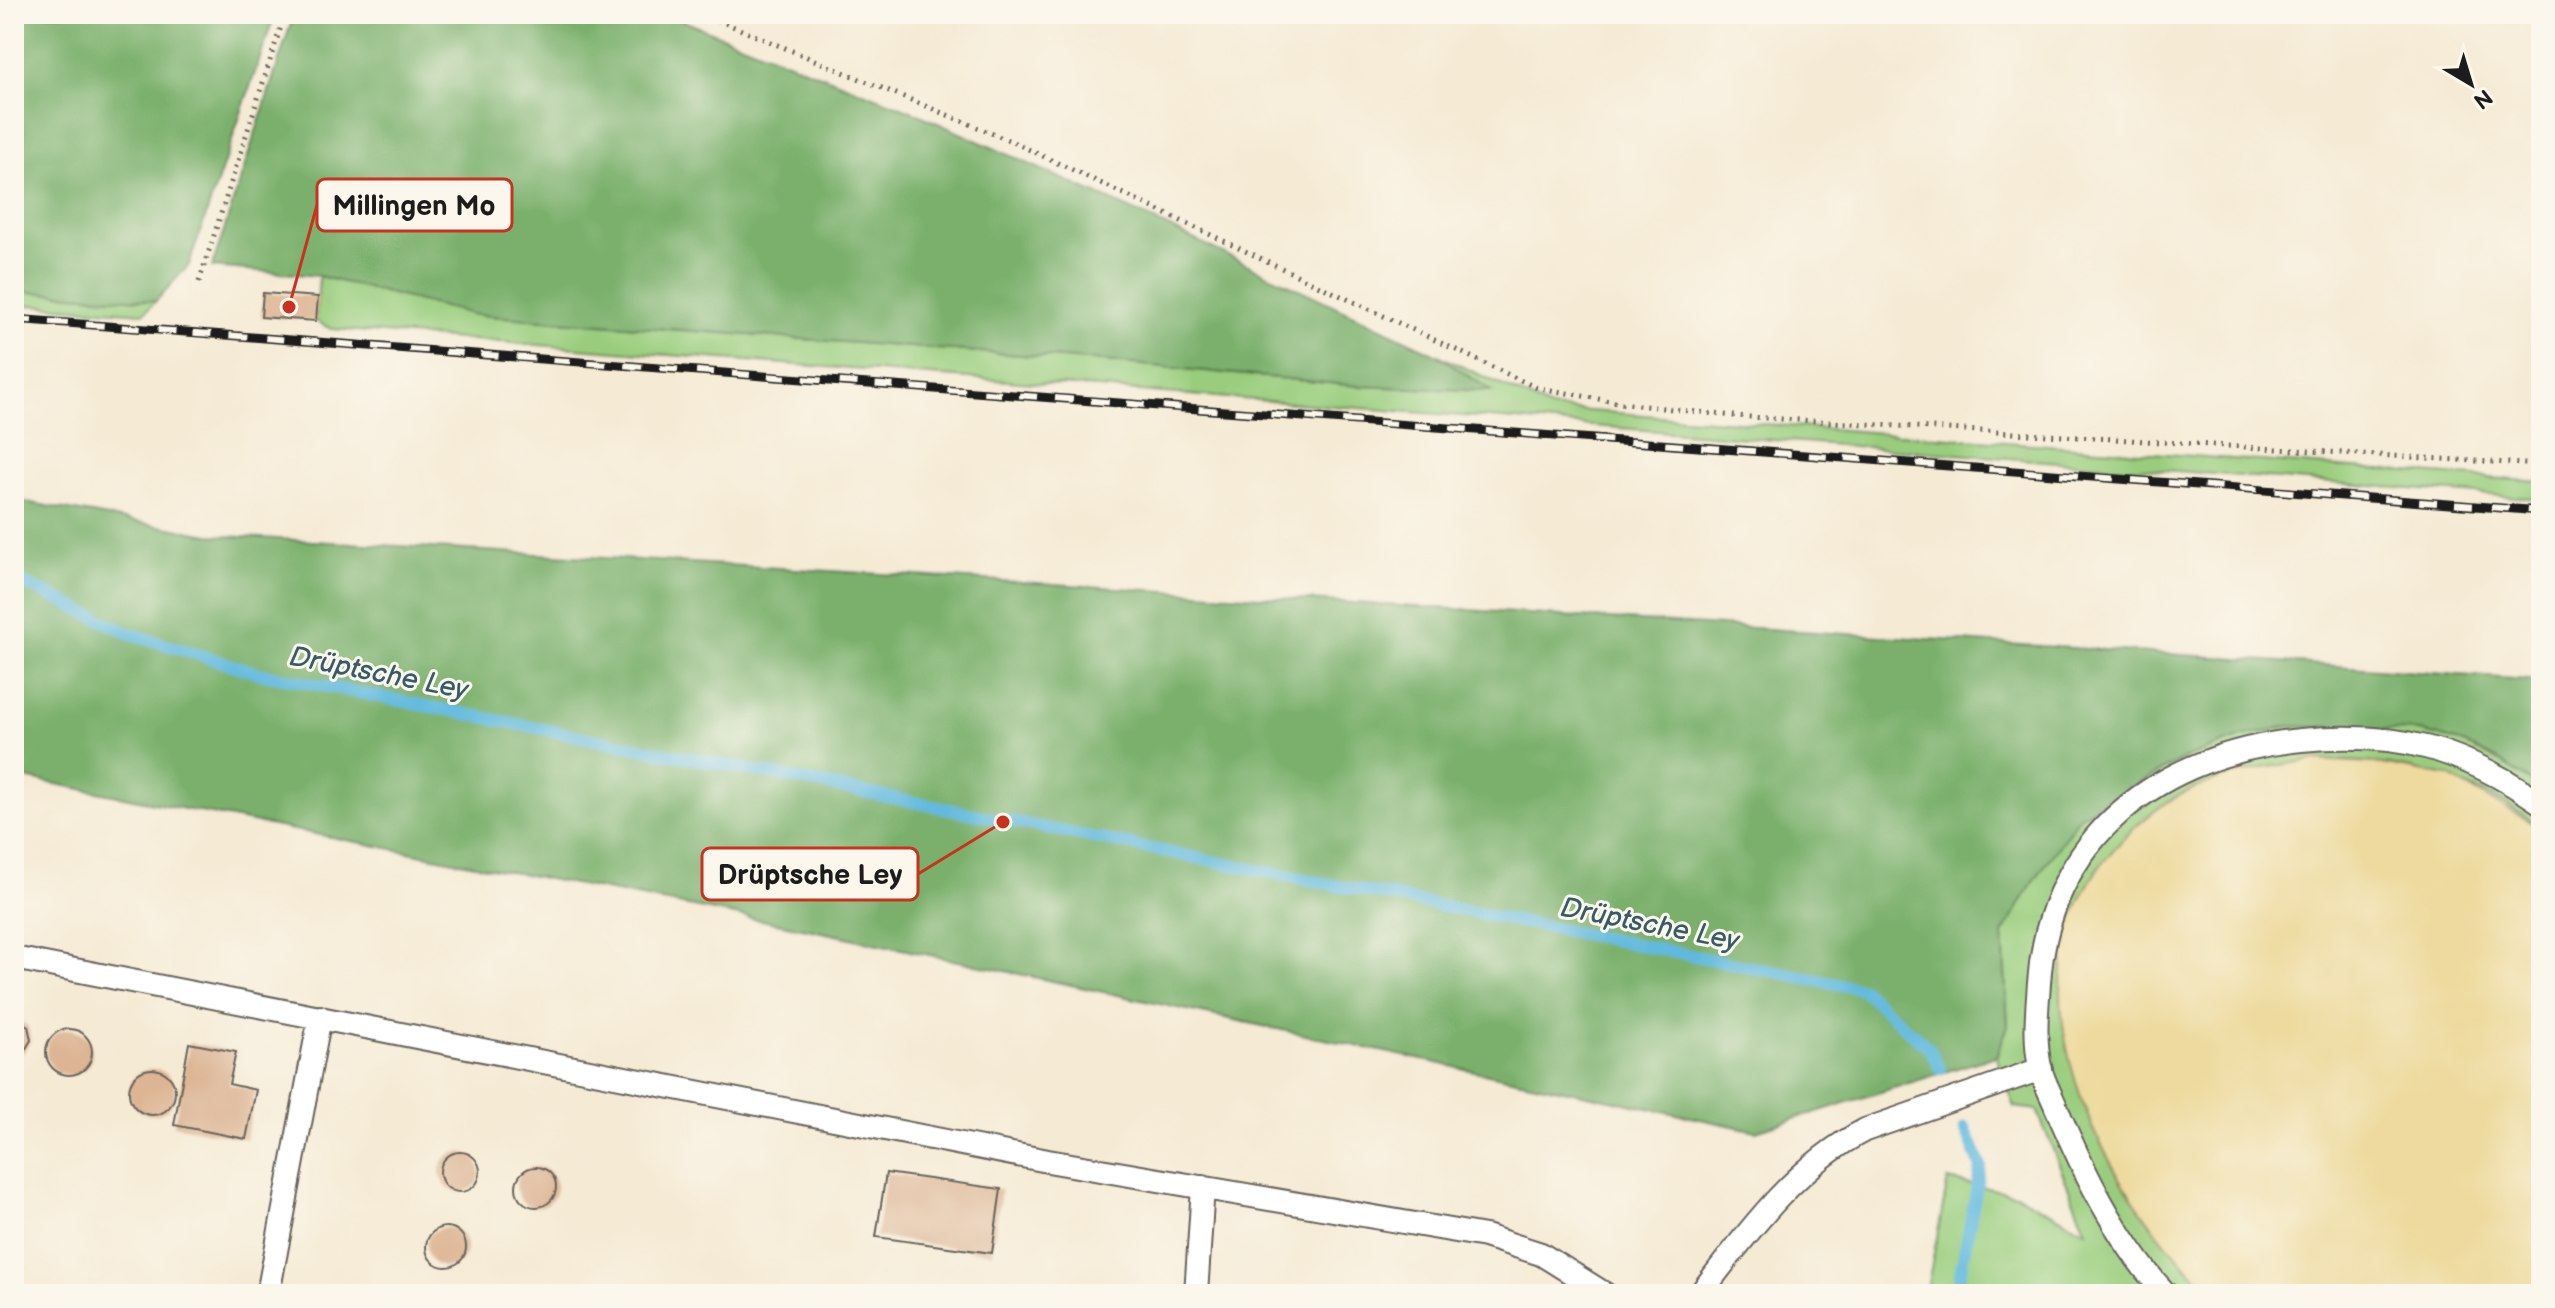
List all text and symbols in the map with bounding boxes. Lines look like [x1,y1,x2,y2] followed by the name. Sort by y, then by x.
[2431,44,2511,124] north arrow
[2468,83,2497,114] text: N
[317,179,512,231] callout: Millingen Mo
[333,190,495,223] text: Millingen Mo
[287,640,472,707] water label: Drüptsche Ley
[702,848,918,900] callout: Drüptsche Ley
[718,859,902,892] text: Drüptsche Ley
[1558,891,1743,958] water label: Drüptsche Ley

